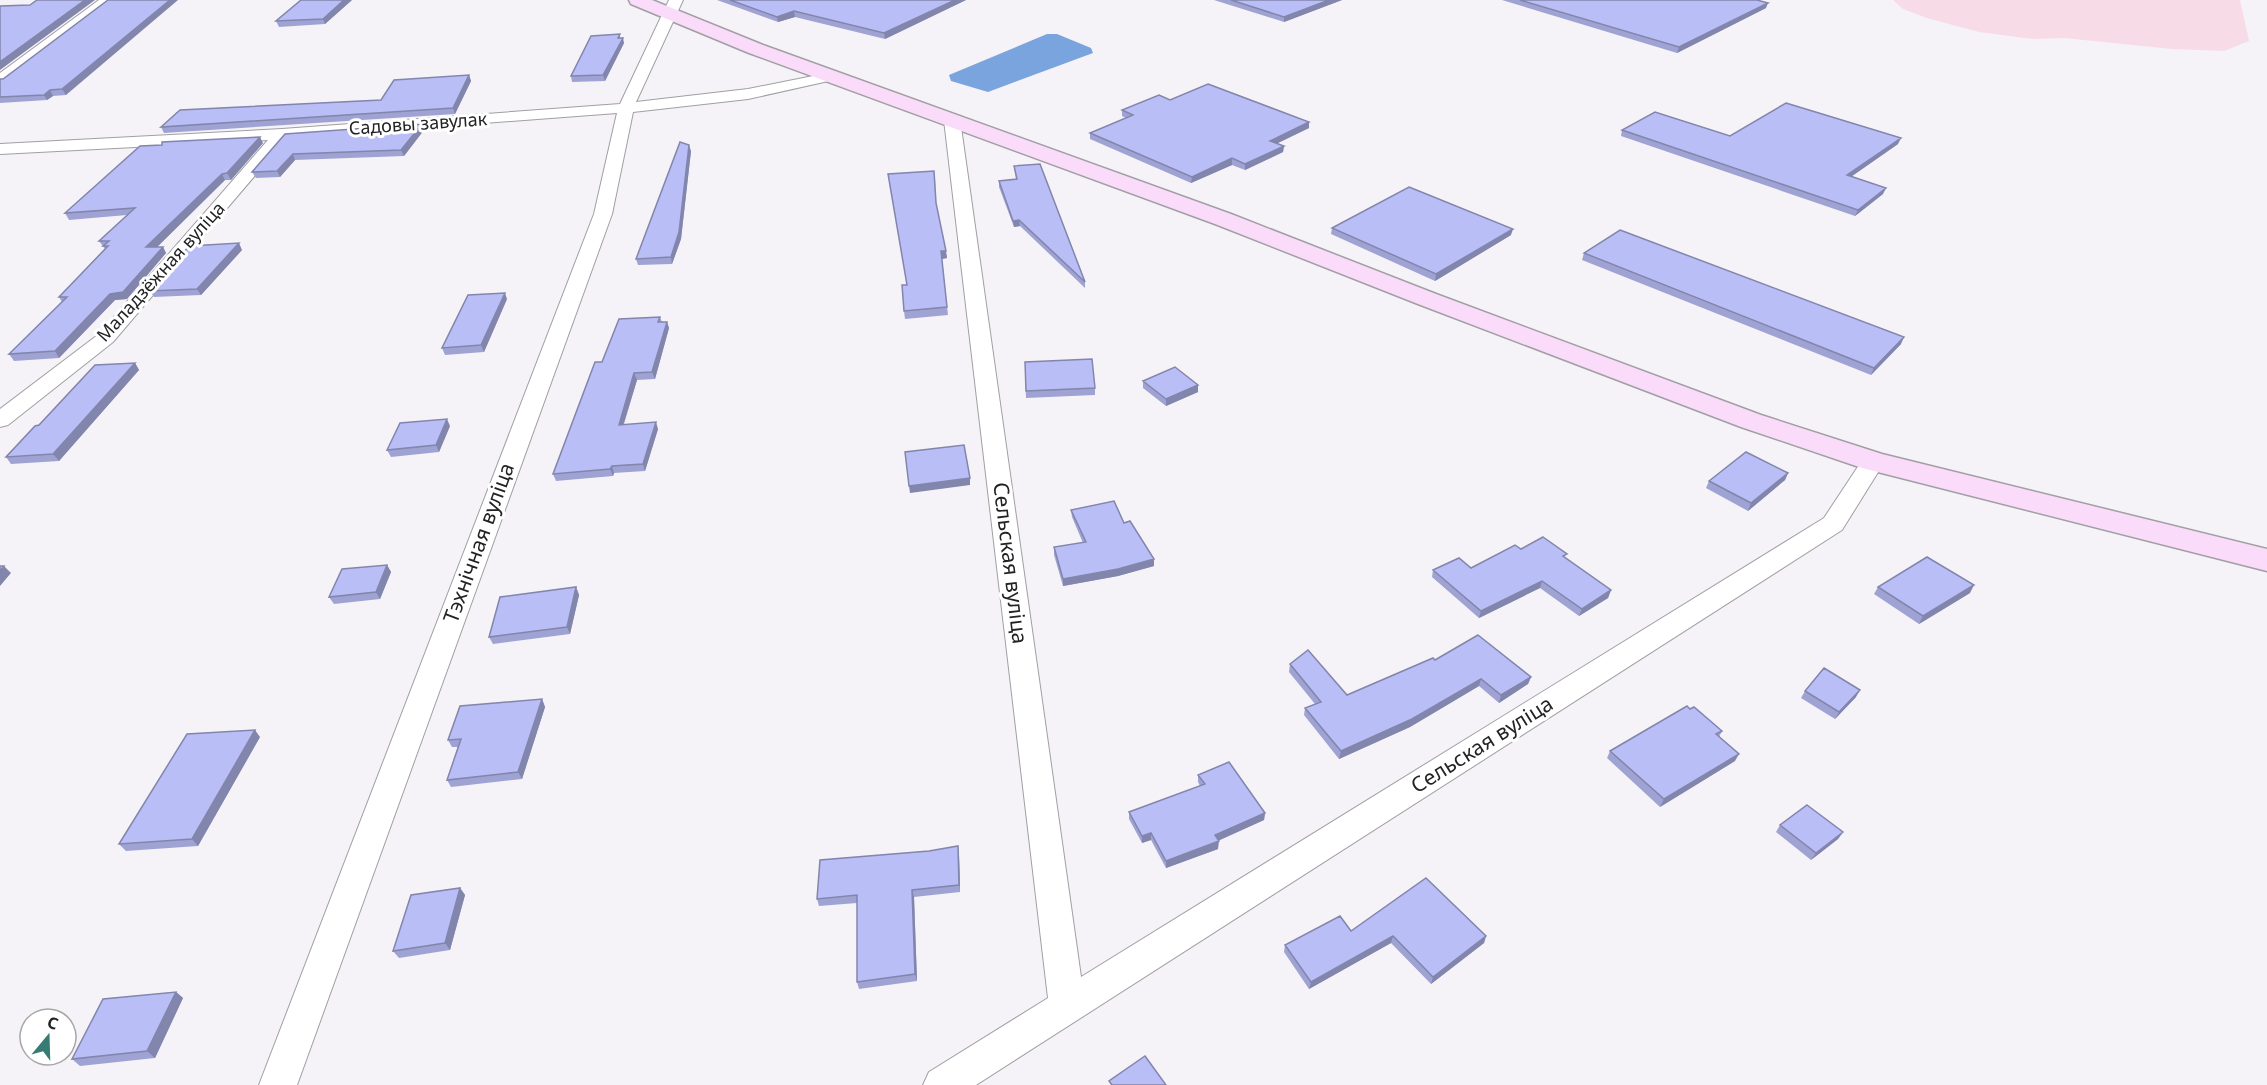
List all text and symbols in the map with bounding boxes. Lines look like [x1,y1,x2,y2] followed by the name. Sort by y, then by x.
[348,106,488,140] street label: Садовы завулак
[91,196,230,346] street label: Маладзёжная вуліца
[436,459,520,627] street label: Тэхнічная вуліца
[987,480,1035,645] street label: Сельская вуліца
[1405,689,1558,799] street label: Сельская вуліца
[18,1007,78,1067] north arrow
[44,1011,61,1035] text: С

